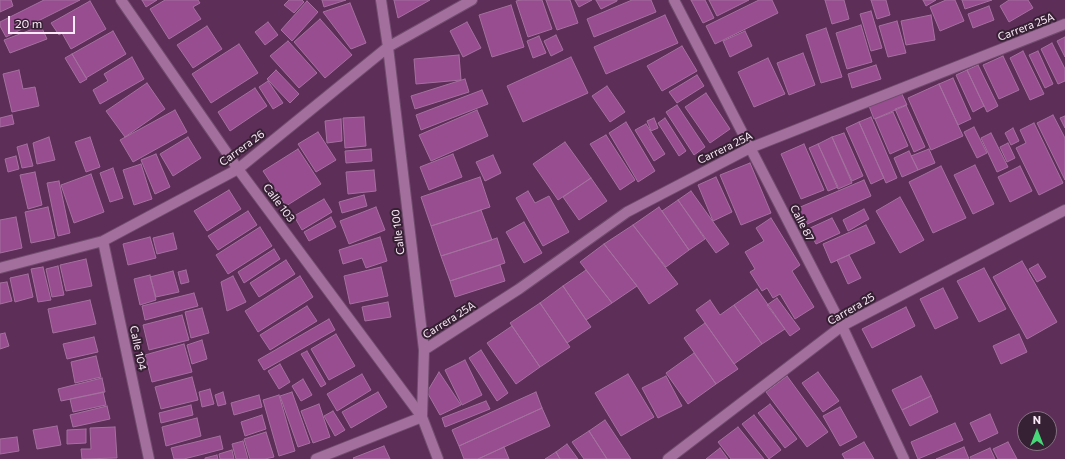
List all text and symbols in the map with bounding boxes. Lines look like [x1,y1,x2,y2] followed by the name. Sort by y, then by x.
[10,8,77,34] scale bar
[996,10,1056,44] street label: Carrera 25A
[15,16,42,30] text: 20 m
[217,127,267,169] street label: Carrera 26
[695,129,755,167] street label: Carrera 25A
[260,181,298,225] street label: Calle 103
[787,203,817,243] street label: Calle 87
[389,208,407,256] street label: Calle 100
[825,290,877,328] street label: Carrera 25
[420,299,478,341] street label: Carrera 25A
[127,324,149,372] street label: Calle 104
[1017,411,1057,451] north arrow
[1033,413,1041,426] text: N

